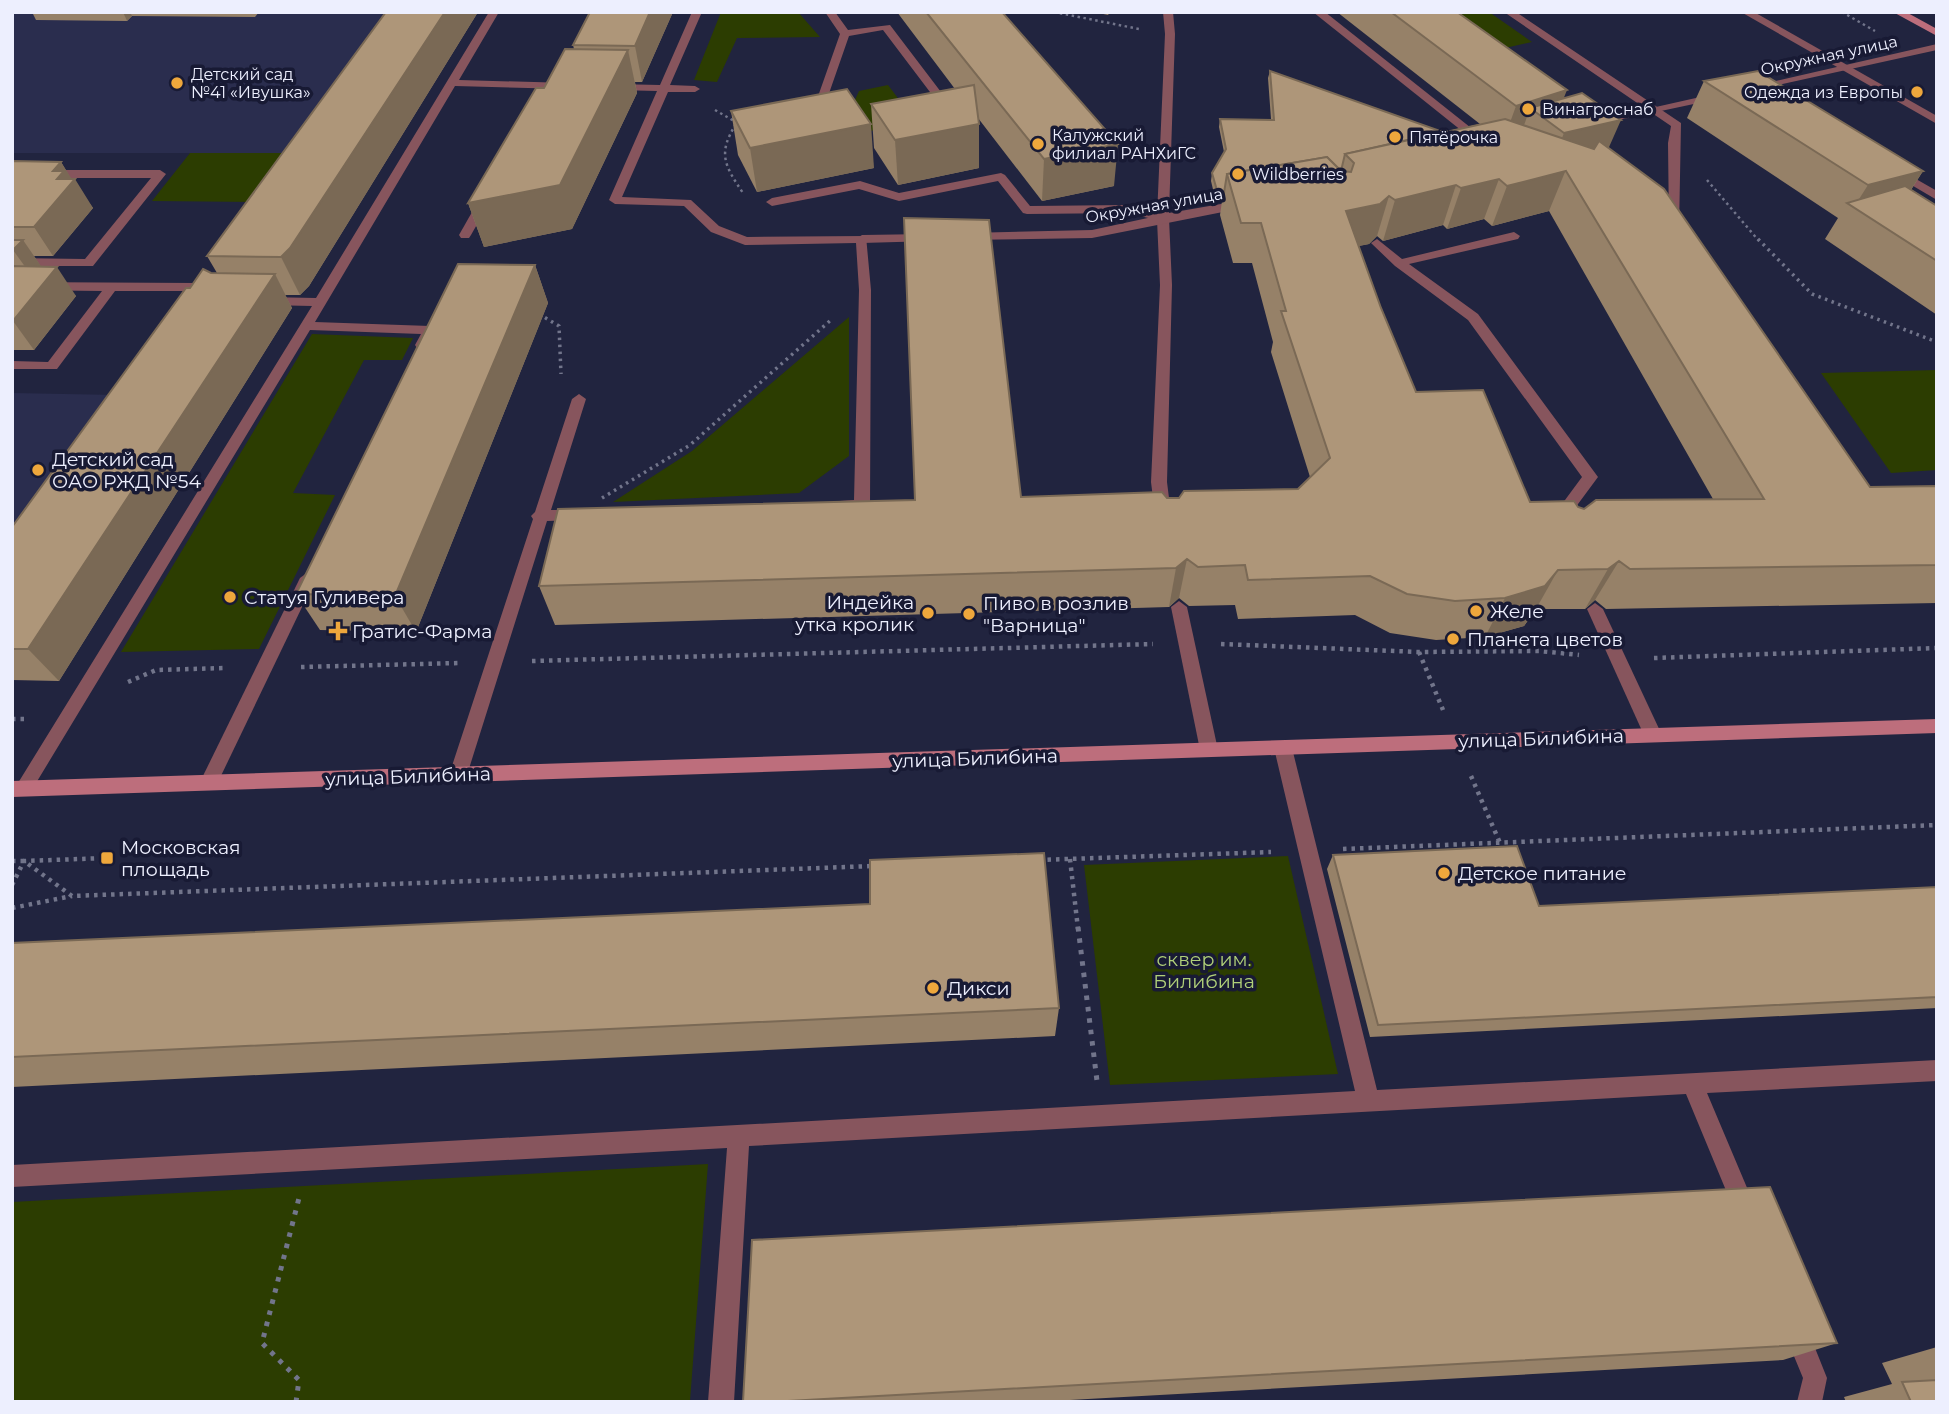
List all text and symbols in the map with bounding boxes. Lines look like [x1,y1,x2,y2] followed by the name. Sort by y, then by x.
[1759,32,1899,79] street label: Окружная улица
[191,65,311,102] place label: Детский сад №41 «Ивушка»
[169,75,185,91] marker: Детский сад №41 «Ивушка»
[1744,83,1903,102] place label: Одежда из Европы
[1909,84,1925,100] marker: Одежда из Европы
[1542,100,1654,119] place label: Винагроснаб
[1520,101,1536,117] marker: Винагроснаб
[1052,126,1196,163] place label: Калужский филиал РАНХиГС
[1409,128,1498,147] place label: Пятёрочка
[1387,129,1403,145] marker: Пятёрочка
[1030,136,1046,152] marker: Калужский филиал РАНХиГС
[1252,165,1344,184] place label: Wildberries
[1230,166,1246,182] marker: Wildberries
[1084,184,1224,227] street label: Окружная улица
[52,448,202,493] place label: Детский сад ОАО РЖД №54
[30,462,46,478] marker: Детский сад ОАО РЖД №54
[244,586,404,609] place label: Статуя Гуливера
[222,589,238,605] marker: Статуя Гуливера
[794,591,914,636] place label: Индейка утка кролик
[983,592,1129,637] place label: Пиво в розлив "Варница"
[1490,600,1544,623] place label: Желе
[1468,603,1484,619] marker: Желе
[920,605,936,621] marker: Индейка утка кролик
[961,606,977,622] marker: Пиво в розлив "Варница"
[352,620,492,643] place label: Гратис-Фарма
[330,623,346,639] marker: Гратис-Фарма
[1467,628,1623,651] place label: Планета цветов
[1445,631,1461,647] marker: Планета цветов
[1457,724,1624,753] street label: улица Билибина
[891,744,1058,773] street label: улица Билибина
[324,762,491,791] street label: улица Билибина
[121,836,241,881] place label: Московская площадь
[99,850,115,866] marker: Московская площадь
[1458,862,1626,885] place label: Детское питание
[1436,865,1452,881] marker: Детское питание
[1153,948,1255,993] park label: сквер им. Билибина
[947,977,1010,1000] place label: Дикси
[925,980,941,996] marker: Дикси

